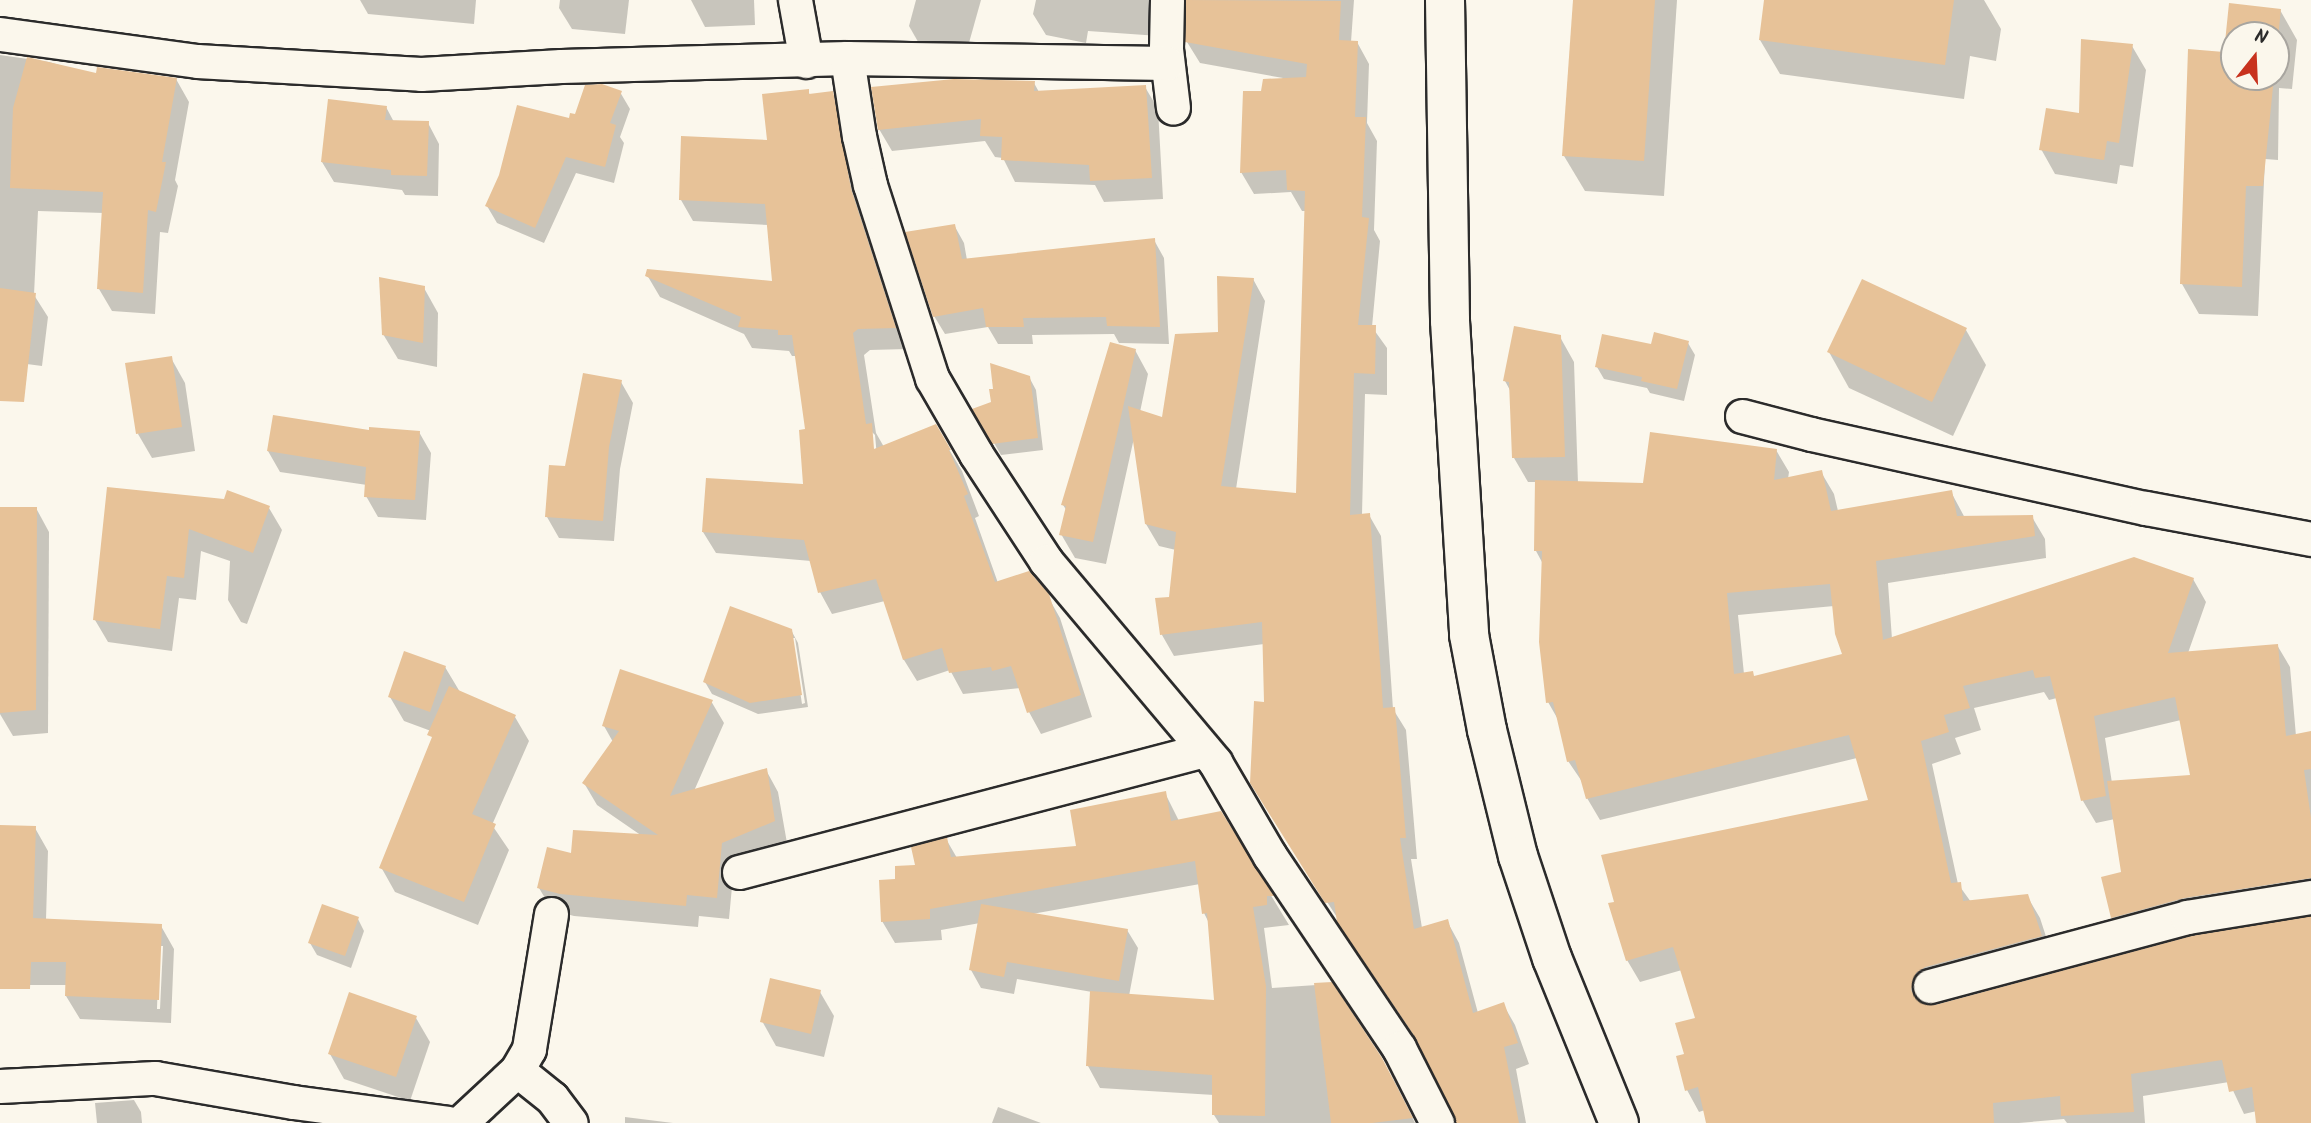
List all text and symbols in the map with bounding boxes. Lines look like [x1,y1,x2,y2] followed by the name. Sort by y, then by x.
[2220,21,2290,91] north arrow
[2251,22,2271,54] text: N

